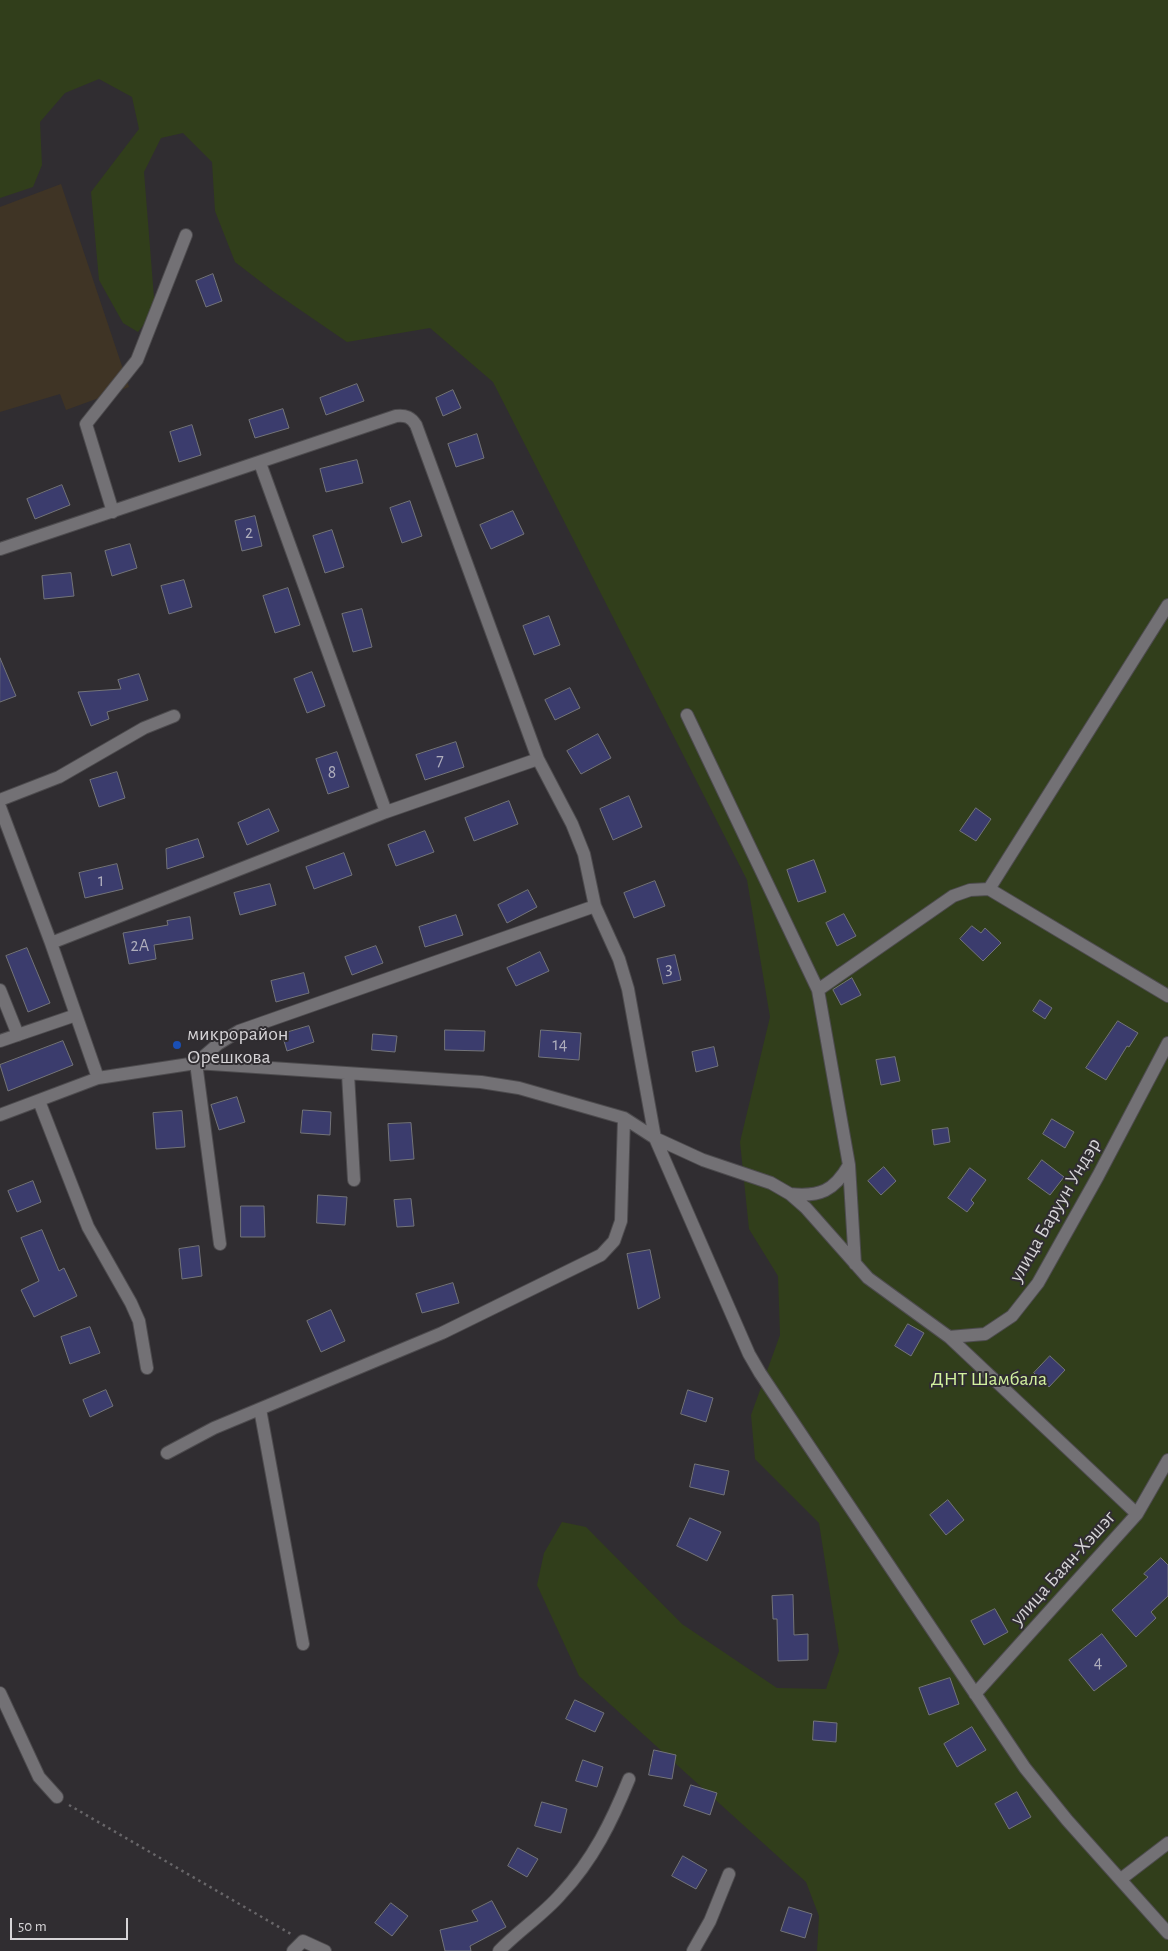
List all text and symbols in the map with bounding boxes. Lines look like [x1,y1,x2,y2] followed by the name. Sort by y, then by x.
[245,522,253,544] house number: 2
[436,750,444,772] house number: 7
[328,762,336,784] house number: 8
[98,870,104,892] house number: 1
[131,935,149,957] house number: 2А
[665,958,673,980] house number: 3
[187,1022,288,1069] place label: микрорайон Орешкова
[553,1034,567,1056] house number: 14
[171,1039,183,1051] marker: микрорайон Орешкова
[1004,1134,1106,1286] street label: улица Баруун Ундэр
[931,1367,1047,1391] park label: ДНТ Шамбала
[1005,1506,1121,1630] street label: улица Баян-Хэшэг
[1094,1652,1102,1674] house number: 4
[12,1908,130,1940] scale bar
[18,1919,47,1934] text: 50 m

